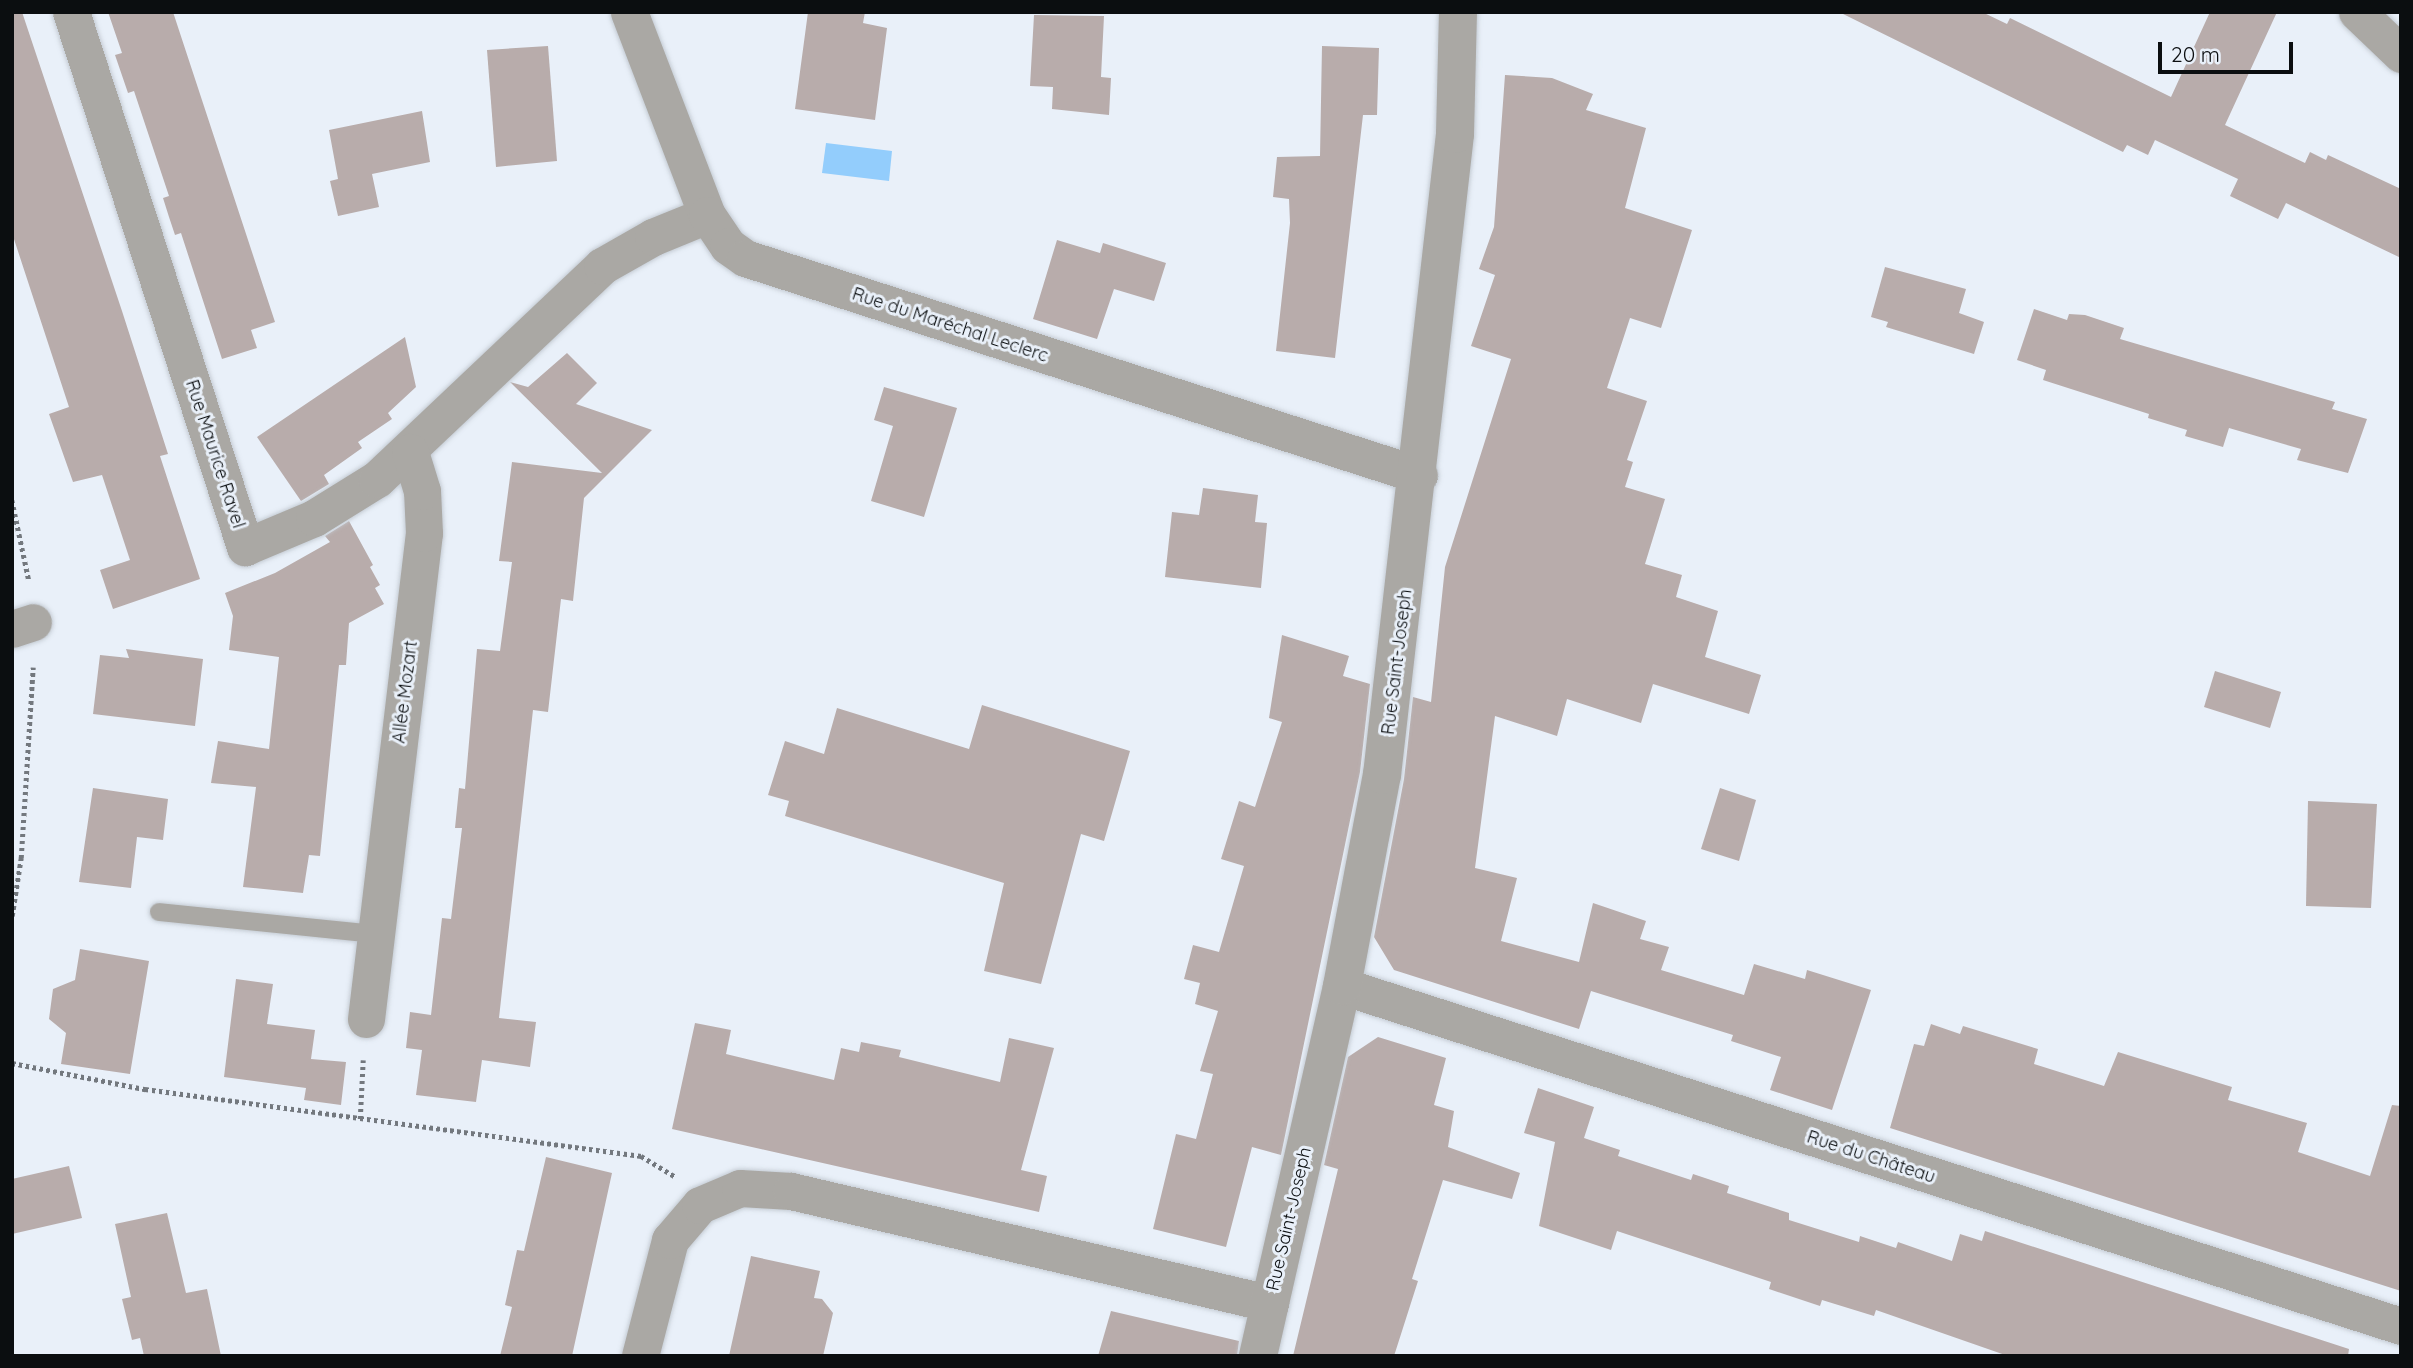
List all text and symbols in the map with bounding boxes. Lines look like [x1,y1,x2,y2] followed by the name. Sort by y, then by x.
[2161,28,2296,72] scale bar
[2171,41,2220,67] text: 20 m
[849,283,1051,367] street label: Rue du Maréchal Leclerc
[181,377,249,531] street label: Rue Maurice Ravel
[1377,588,1417,736] street label: Rue Saint-Joseph
[388,639,422,745] street label: Allée Mozart
[1804,1126,1938,1188] street label: Rue du Château
[1262,1145,1316,1293] street label: Rue Saint-Joseph

